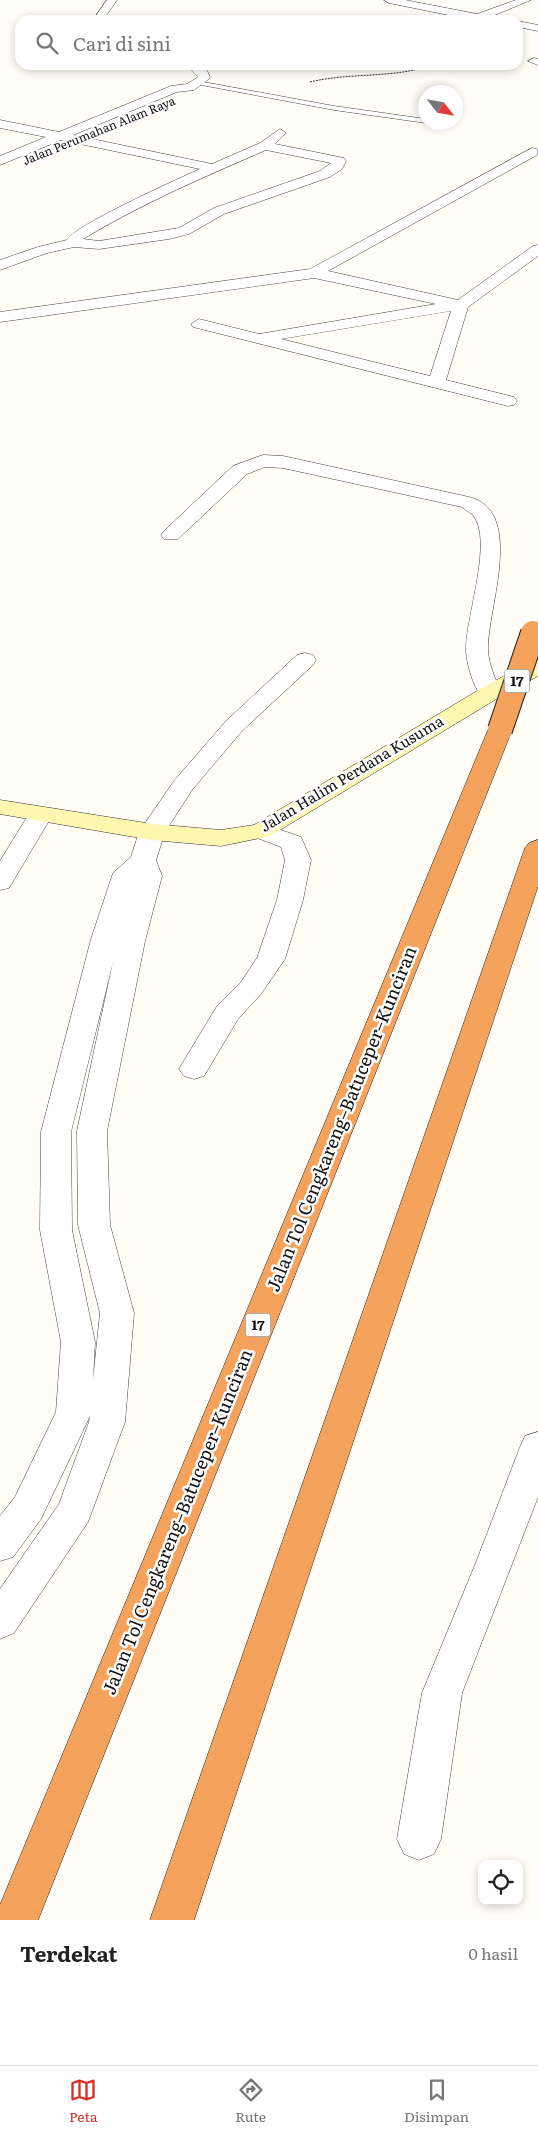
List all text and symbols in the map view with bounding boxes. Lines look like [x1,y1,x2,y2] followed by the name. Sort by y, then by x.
[15,15,523,70] search box
[33,29,61,57] icon: search
[73,29,171,57] text: Cari di sini
[418,85,463,130] north arrow
[19,91,178,169] street label: Jalan Perumahan Alam Raya
[504,669,530,692] road number: 17
[255,708,448,837] street label: Jalan Halim Perdana Kusuma
[259,941,423,1295] street label: Jalan Tol Cengkareng–Batuceper–Kunciran
[246,1314,270,1336] road number: 17
[95,1344,259,1698] street label: Jalan Tol Cengkareng–Batuceper–Kunciran
[478,1860,523,1905] map controls
[478,1860,523,1905] button: locate
[20,1937,118,1968] text: Terdekat
[469,1941,518,1965] text: 0 hasil
[69,2076,97,2126] tab: Peta
[235,2076,266,2126] tab: Rute
[404,2076,469,2126] tab: Disimpan

